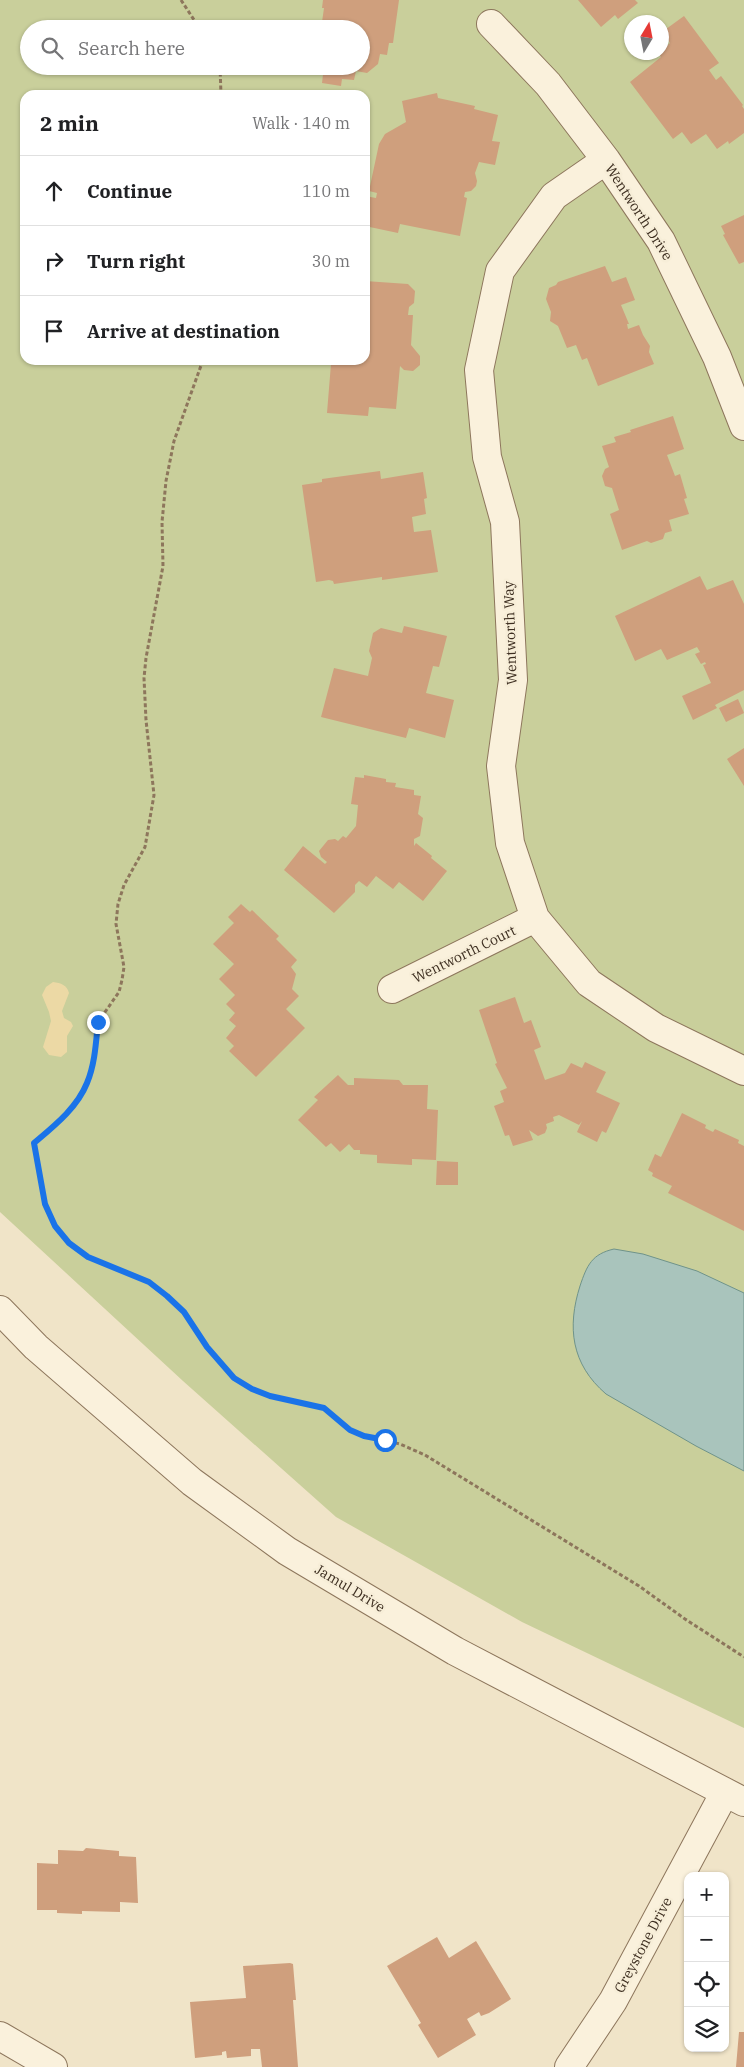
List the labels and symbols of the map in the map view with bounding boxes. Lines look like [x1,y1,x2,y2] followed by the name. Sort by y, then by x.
[624,15,669,60] north arrow
[601,160,677,264] street label: Wentworth Drive
[499,580,521,685] street label: Wentworth Way
[409,921,519,987] street label: Wentworth Court
[87,1011,110,1034] route end
[374,1429,397,1452] route start
[312,1560,388,1616] street label: Jamul Drive
[610,1894,676,1996] street label: Greystone Drive

